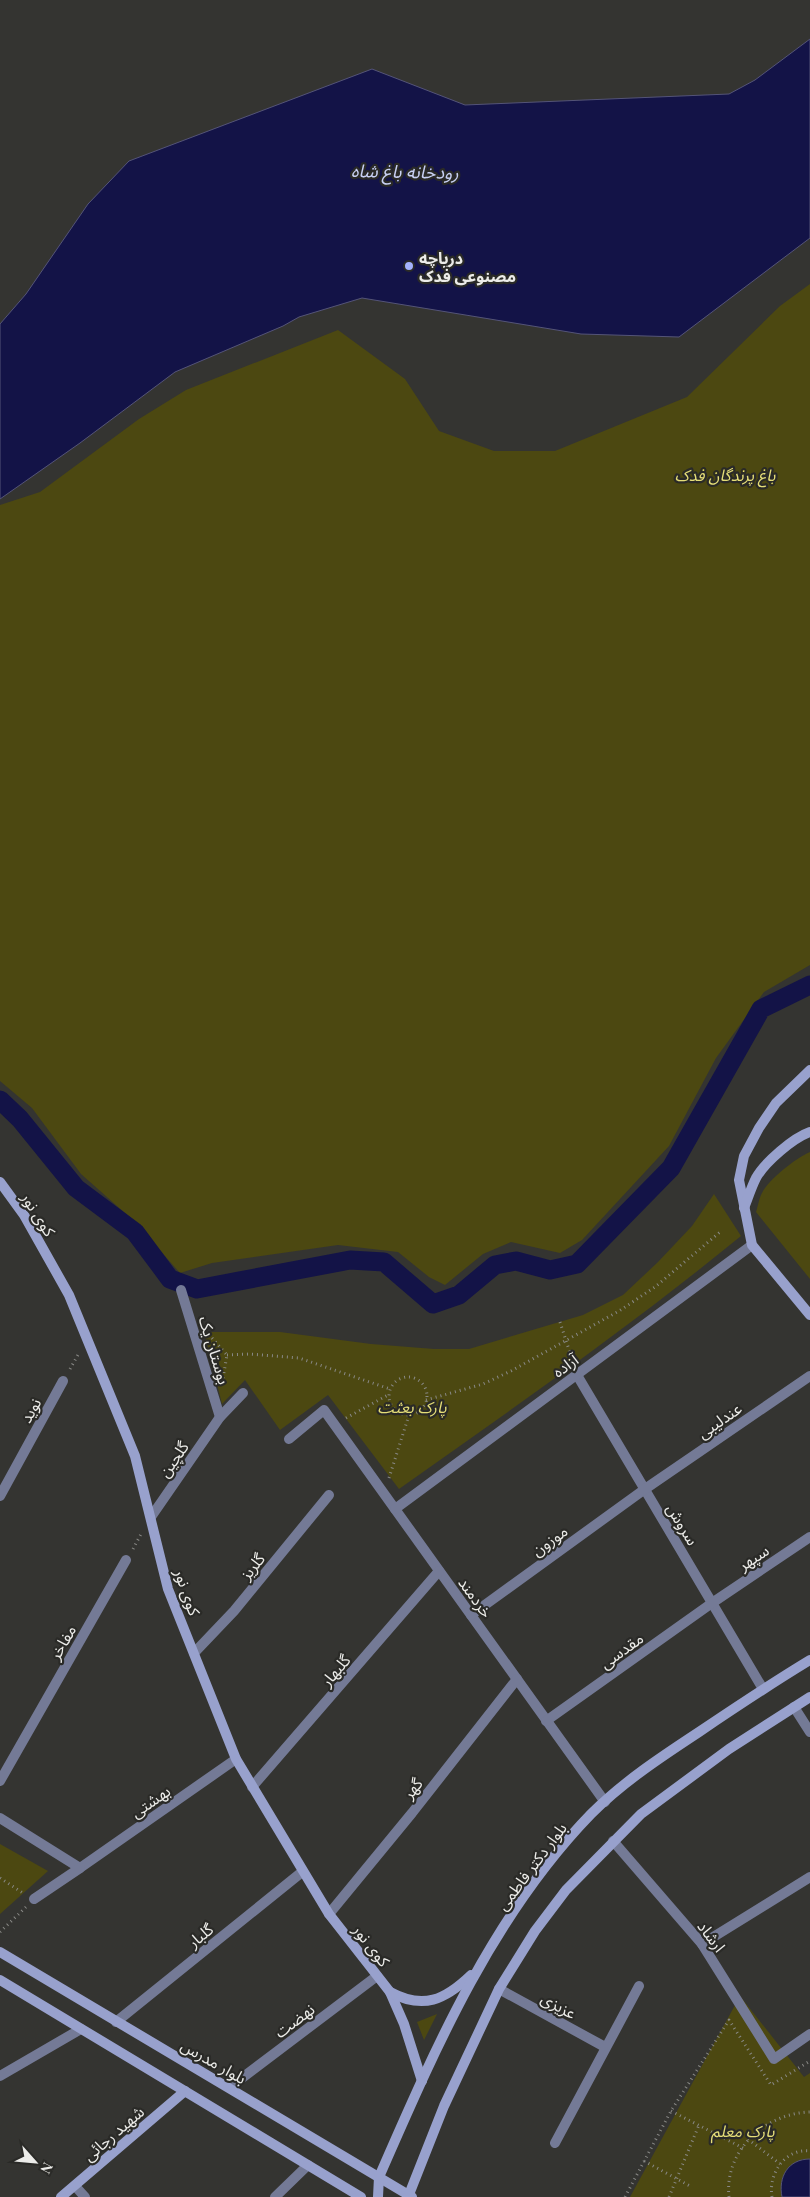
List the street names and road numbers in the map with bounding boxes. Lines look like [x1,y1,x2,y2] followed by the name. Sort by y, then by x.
[17,1187,61,1240] street label: کوی نور
[195,1313,235,1387] street label: بوستان یک
[548,1348,583,1381] street label: آزاده
[15,1394,45,1426] street label: نوید
[693,1397,745,1443] street label: عندلیبی
[153,1437,194,1482] street label: گلچین
[662,1499,704,1549] street label: سروش
[527,1520,571,1560] street label: موزون
[733,1539,773,1576] street label: سپهر
[234,1548,269,1584] street label: گلریز
[170,1565,206,1618] street label: کوی نور
[454,1572,498,1622] street label: خردمند
[43,1621,80,1664] street label: مفاخر
[595,1627,647,1673] street label: مقدسی
[315,1649,355,1691] street label: گلبهار
[397,1773,427,1804] street label: گهر
[126,1780,174,1822] street label: بهشتی
[491,1818,571,1914] street label: بلوار دکتر فاطمی
[693,1916,731,1956] street label: ارشاد
[182,1918,218,1952] street label: گلبار
[348,1919,395,1971] street label: کوی نور
[538,1987,580,2023] street label: عزیزی
[270,1998,318,2042] street label: نهضت
[178,2034,250,2088] street label: بلوار مدرس
[78,2101,148,2165] street label: شهید رجائی

